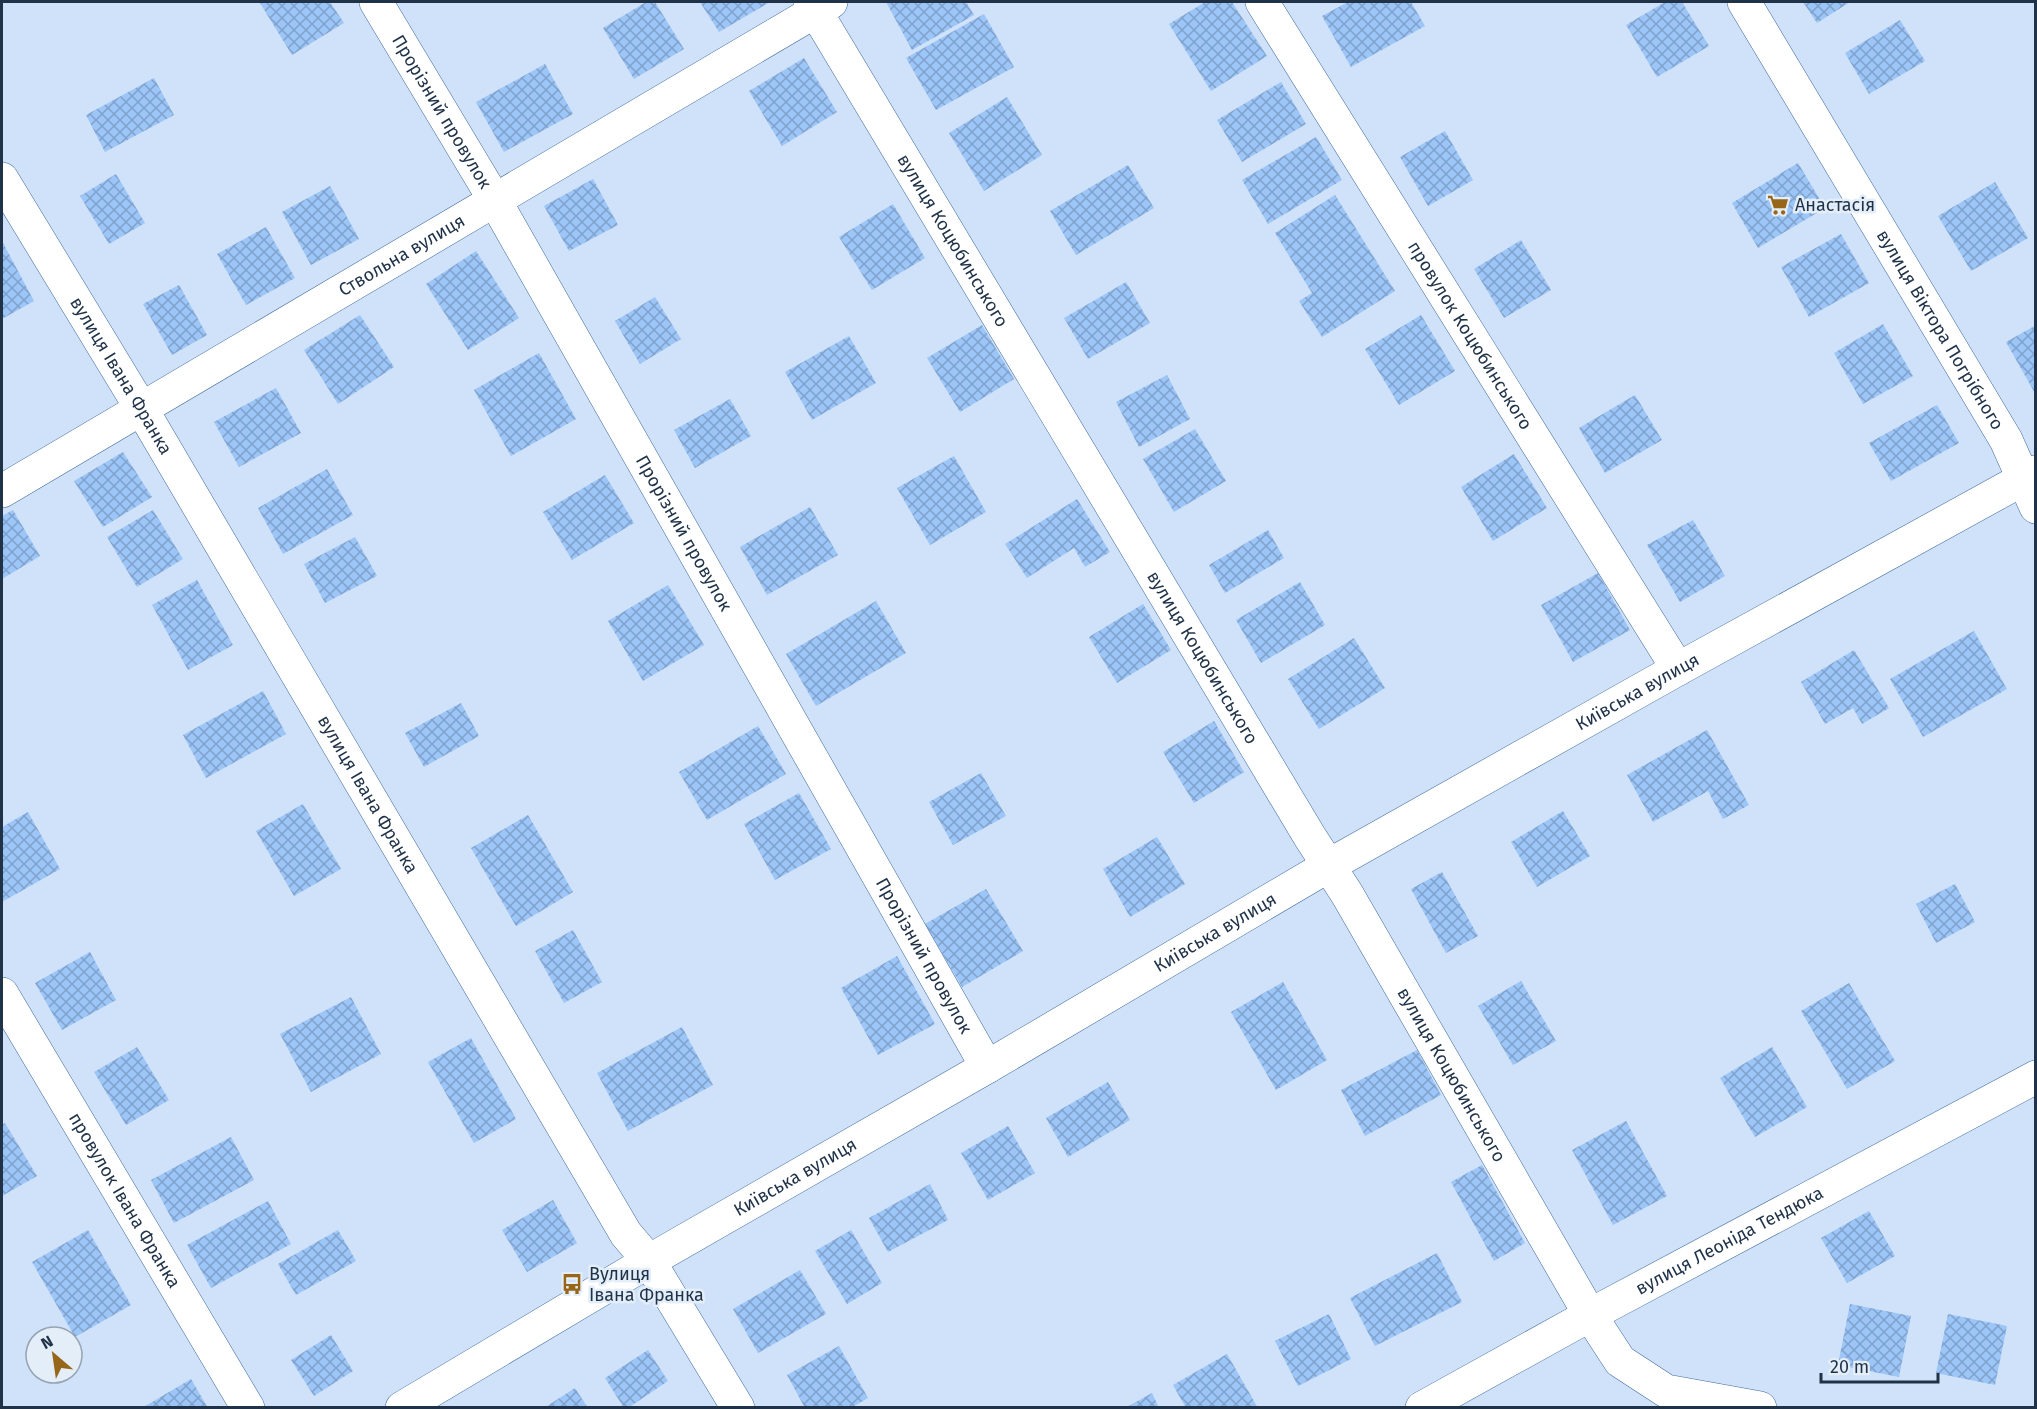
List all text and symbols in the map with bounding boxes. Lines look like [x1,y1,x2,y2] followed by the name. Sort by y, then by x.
[387,31,497,193] street label: Прорізний провулок
[893,150,1013,331] street label: вулиця Коцюбинського
[1766,193,1790,217] supermarket icon: Анастасія
[1795,194,1875,216] place label: Анастасія
[335,209,469,301] street label: Ствольна вулиця
[1872,226,2008,434] street label: вулиця Віктора Погрібного
[1403,237,1537,434] street label: провулок Коцюбинського
[65,293,177,459] street label: вулиця Івана Франка
[631,451,737,616] street label: Прорізний провулок
[1142,567,1263,748] street label: вулиця Коцюбинського
[1572,648,1703,735] street label: Київська вулиця
[313,711,423,878] street label: вулиця Івана Франка
[871,874,977,1038] street label: Прорізний провулок
[1150,888,1280,977] street label: Київська вулиця
[1392,984,1510,1166] street label: вулиця Коцюбинського
[64,1109,185,1292] street label: провулок Івана Франка
[730,1133,861,1221] street label: Київська вулиця
[1632,1182,1827,1300] street label: вулиця Леоніда Тендюка
[589,1263,704,1306] place label: Вулиця Івана Франка
[560,1272,584,1296] bus stop icon: Вулиця Івана Франка
[24,1325,84,1385] north arrow
[38,1331,56,1353] text: N
[1821,1346,1938,1384] scale bar
[1830,1356,1869,1378] text: 20 m

